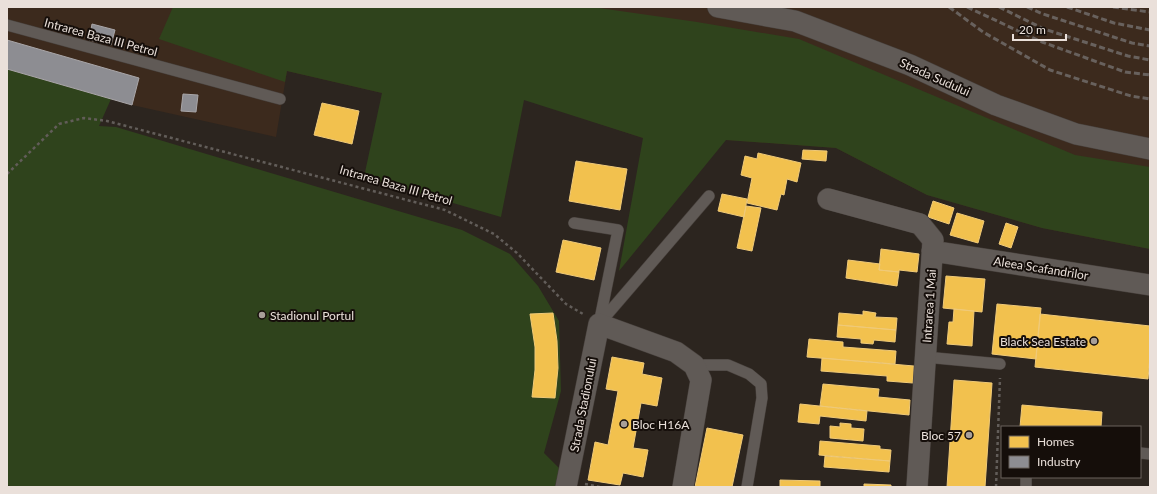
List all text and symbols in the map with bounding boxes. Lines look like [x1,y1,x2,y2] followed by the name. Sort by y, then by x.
[43,15,159,59] street label: Intrarea Baza III Petrol
[1013,16,1066,42] scale bar
[1019,22,1046,37] text: 20 m
[897,55,973,99] street label: Strada Sudului
[338,162,454,208] street label: Intrarea Baza III Petrol
[993,253,1090,283] street label: Aleea Scafandrilor
[919,269,939,343] street label: Intrarea 1 Mai
[270,308,354,323] place label: Stadionul Portul
[257,310,267,320] marker: Stadionul Portul
[1000,334,1086,349] place label: Black Sea Estate
[1089,336,1099,346] marker: Black Sea Estate
[567,357,599,453] street label: Strada Stadionului
[632,417,690,432] place label: Bloc H16A
[619,419,629,429] marker: Bloc H16A
[1001,426,1141,478] legend
[921,428,961,443] place label: Bloc 57
[964,430,974,440] marker: Bloc 57
[1037,434,1074,449] text: Homes
[1037,454,1081,469] text: Industry

